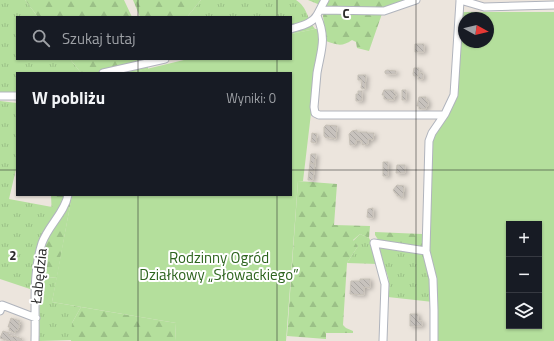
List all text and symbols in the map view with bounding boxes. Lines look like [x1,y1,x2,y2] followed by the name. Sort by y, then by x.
[342,3,350,23] text: C
[458,12,494,48] north arrow
[16,16,292,60] search box
[30,27,52,49] icon: search
[62,27,135,50] text: Szukaj tutaj
[32,85,105,111] text: W pobliżu
[226,88,276,108] text: Wyniki: 0
[506,221,542,329] map controls
[506,221,542,257] button: +
[9,245,17,265] text: 2
[139,246,299,286] park label: Rodzinny Ogród Działkowy „Słowackiego”
[24,247,53,306] street label: Łabędzia
[506,257,542,293] button: −
[506,293,542,329] button: layers

